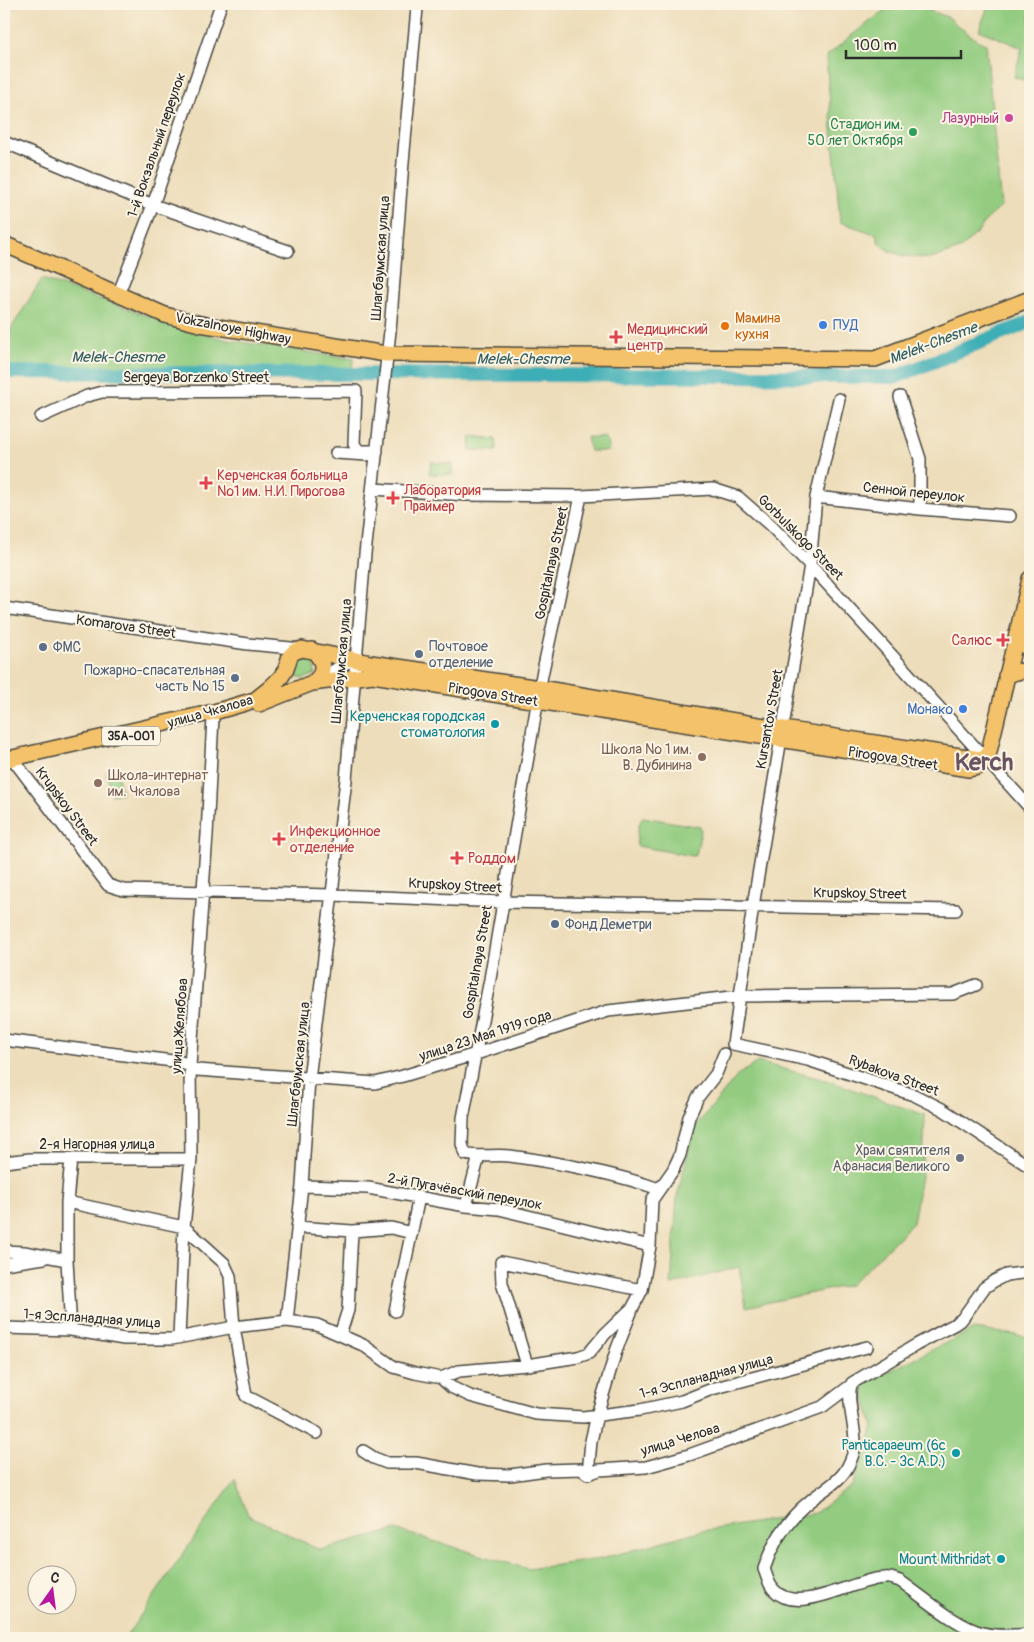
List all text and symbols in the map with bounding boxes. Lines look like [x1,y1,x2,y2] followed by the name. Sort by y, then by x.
[846,28,962,60] scale bar
[854,36,897,55] text: 100 m
[124,70,189,220] street label: 1-й Вокзальный переулок
[941,110,999,127] place label: Лазурный
[1003,112,1015,124] marker: Лазурный
[808,116,903,149] place label: Стадион им. 50 лет Октября
[907,126,919,138] marker: Стадион им. 50 лет Октября
[368,195,393,321] street label: Шлагбаумская улица
[174,309,292,348] street label: Vokzalnoye Highway
[735,310,781,343] place label: Мамина кухня
[833,317,859,334] place label: ПУД
[886,317,981,369] water label: Melek-Chesme
[817,319,829,331] marker: ПУД
[719,320,731,332] marker: Мамина кухня
[627,321,708,354] place label: Медицинский центр
[609,330,623,344] marker: Медицинский центр
[72,348,166,367] water label: Melek-Chesme
[477,350,571,369] water label: Melek-Chesme
[123,369,269,386] street label: Sergeya Borzenko Street
[217,467,348,500] place label: Керченская больница №1 им. Н.И. Пирогова
[199,476,213,490] marker: Керченская больница №1 им. Н.И. Пирогова
[862,479,966,506] street label: Сенной переулок
[403,482,481,515] place label: Лаборатория Праймер
[386,491,400,505] marker: Лаборатория Праймер
[754,491,847,584] street label: Gorbulskogo Street
[531,504,572,621] street label: Gospitalnaya Street
[328,598,355,724] street label: Шлагбаумская улица
[75,611,177,642] street label: Komarova Street
[951,632,992,649] place label: Салюс
[996,633,1010,647] marker: Салюс
[429,638,493,671] place label: Почтовое отделение
[53,639,81,656] place label: ФМС
[37,641,49,653] marker: ФМС
[413,648,425,660] marker: Почтовое отделение
[84,662,225,695] place label: Пожарно-спасательная часть № 15
[752,667,787,770] street label: Kursantov Street
[229,672,241,684] marker: Пожарно-спасательная часть № 15
[447,679,539,710] street label: Pirogova Street
[164,691,255,732] street label: улица Чкалова
[907,701,953,718] place label: Монако
[957,703,969,715] marker: Монако
[350,708,485,741] place label: Керченская городская стоматология
[489,718,501,730] marker: Керченская городская стоматология
[102,726,160,746] road number: 35А-001
[602,741,692,774] place label: Школа № 1 им. В. Дубинина
[847,743,939,774] street label: Pirogova Street
[955,748,1013,777] district label: Kerch
[696,751,708,763] marker: Школа № 1 им. В. Дубинина
[32,764,102,849] street label: Krupskoy Street
[108,767,208,800] place label: Школа-интернат им. Чкалова
[92,777,104,789] marker: Школа-интернат им. Чкалова
[290,823,380,856] place label: Инфекционное отделение
[272,832,286,846] marker: Инфекционное отделение
[468,850,516,867] place label: Роддом
[450,851,464,865] marker: Роддом
[408,875,503,896] street label: Krupskoy Street
[813,884,907,903] street label: Krupskoy Street
[459,903,496,1020] street label: Gospitalnaya Street
[565,916,652,933] place label: Фонд Деметри
[549,918,561,930] marker: Фонд Деметри
[168,978,191,1076] street label: улица Желябова
[284,1001,313,1127] street label: Шлагбаумская улица
[416,1006,553,1065] street label: улица 23 Мая 1919 года
[846,1051,942,1100] street label: Rybakova Street
[39,1136,155,1153] street label: 2-я Нагорная улица
[833,1142,950,1175] place label: Храм святителя Афанасия Великого
[954,1152,966,1164] marker: Храм святителя Афанасия Великого
[386,1170,544,1213] street label: 2-й Пугачёвский переулок
[23,1305,161,1332] street label: 1-я Эспланадная улица
[638,1350,775,1402] street label: 1-я Эспланадная улица
[638,1419,722,1460] street label: улица Челова
[841,1437,946,1470] place label: Panticapaeum (6c B.C. - 3c A.D.)
[950,1447,962,1459] marker: Panticapaeum (6c B.C. - 3c A.D.)
[899,1551,991,1568] place label: Mount Mithridat
[995,1553,1007,1565] marker: Mount Mithridat
[28,1564,78,1614] north arrow
[49,1569,62,1587] text: С

